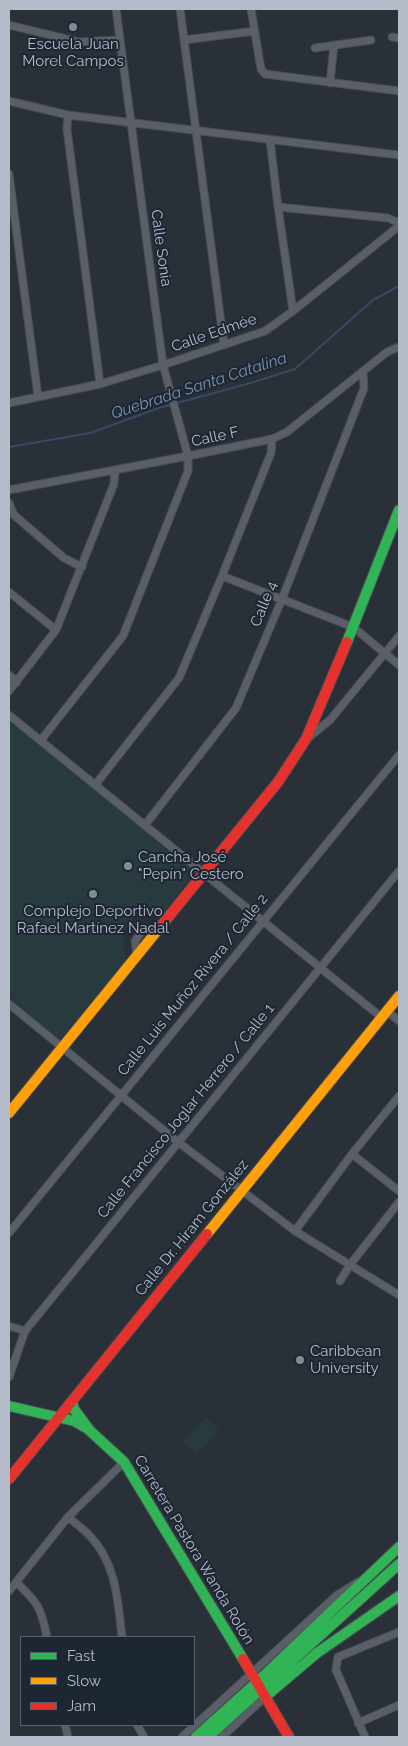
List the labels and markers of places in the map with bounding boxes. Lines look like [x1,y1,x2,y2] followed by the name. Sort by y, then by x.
[67,21,79,33] marker: Escuela Juan Morel Campos
[22,35,124,70] place label: Escuela Juan Morel Campos
[138,848,244,883] place label: Cancha José "Pepín" Cestero
[122,860,134,872] marker: Cancha José "Pepín" Cestero
[87,888,99,900] marker: Complejo Deportivo Rafael Martínez Nadal
[17,902,169,937] place label: Complejo Deportivo Rafael Martínez Nadal
[310,1342,381,1377] place label: Caribbean University
[294,1354,306,1366] marker: Caribbean University

